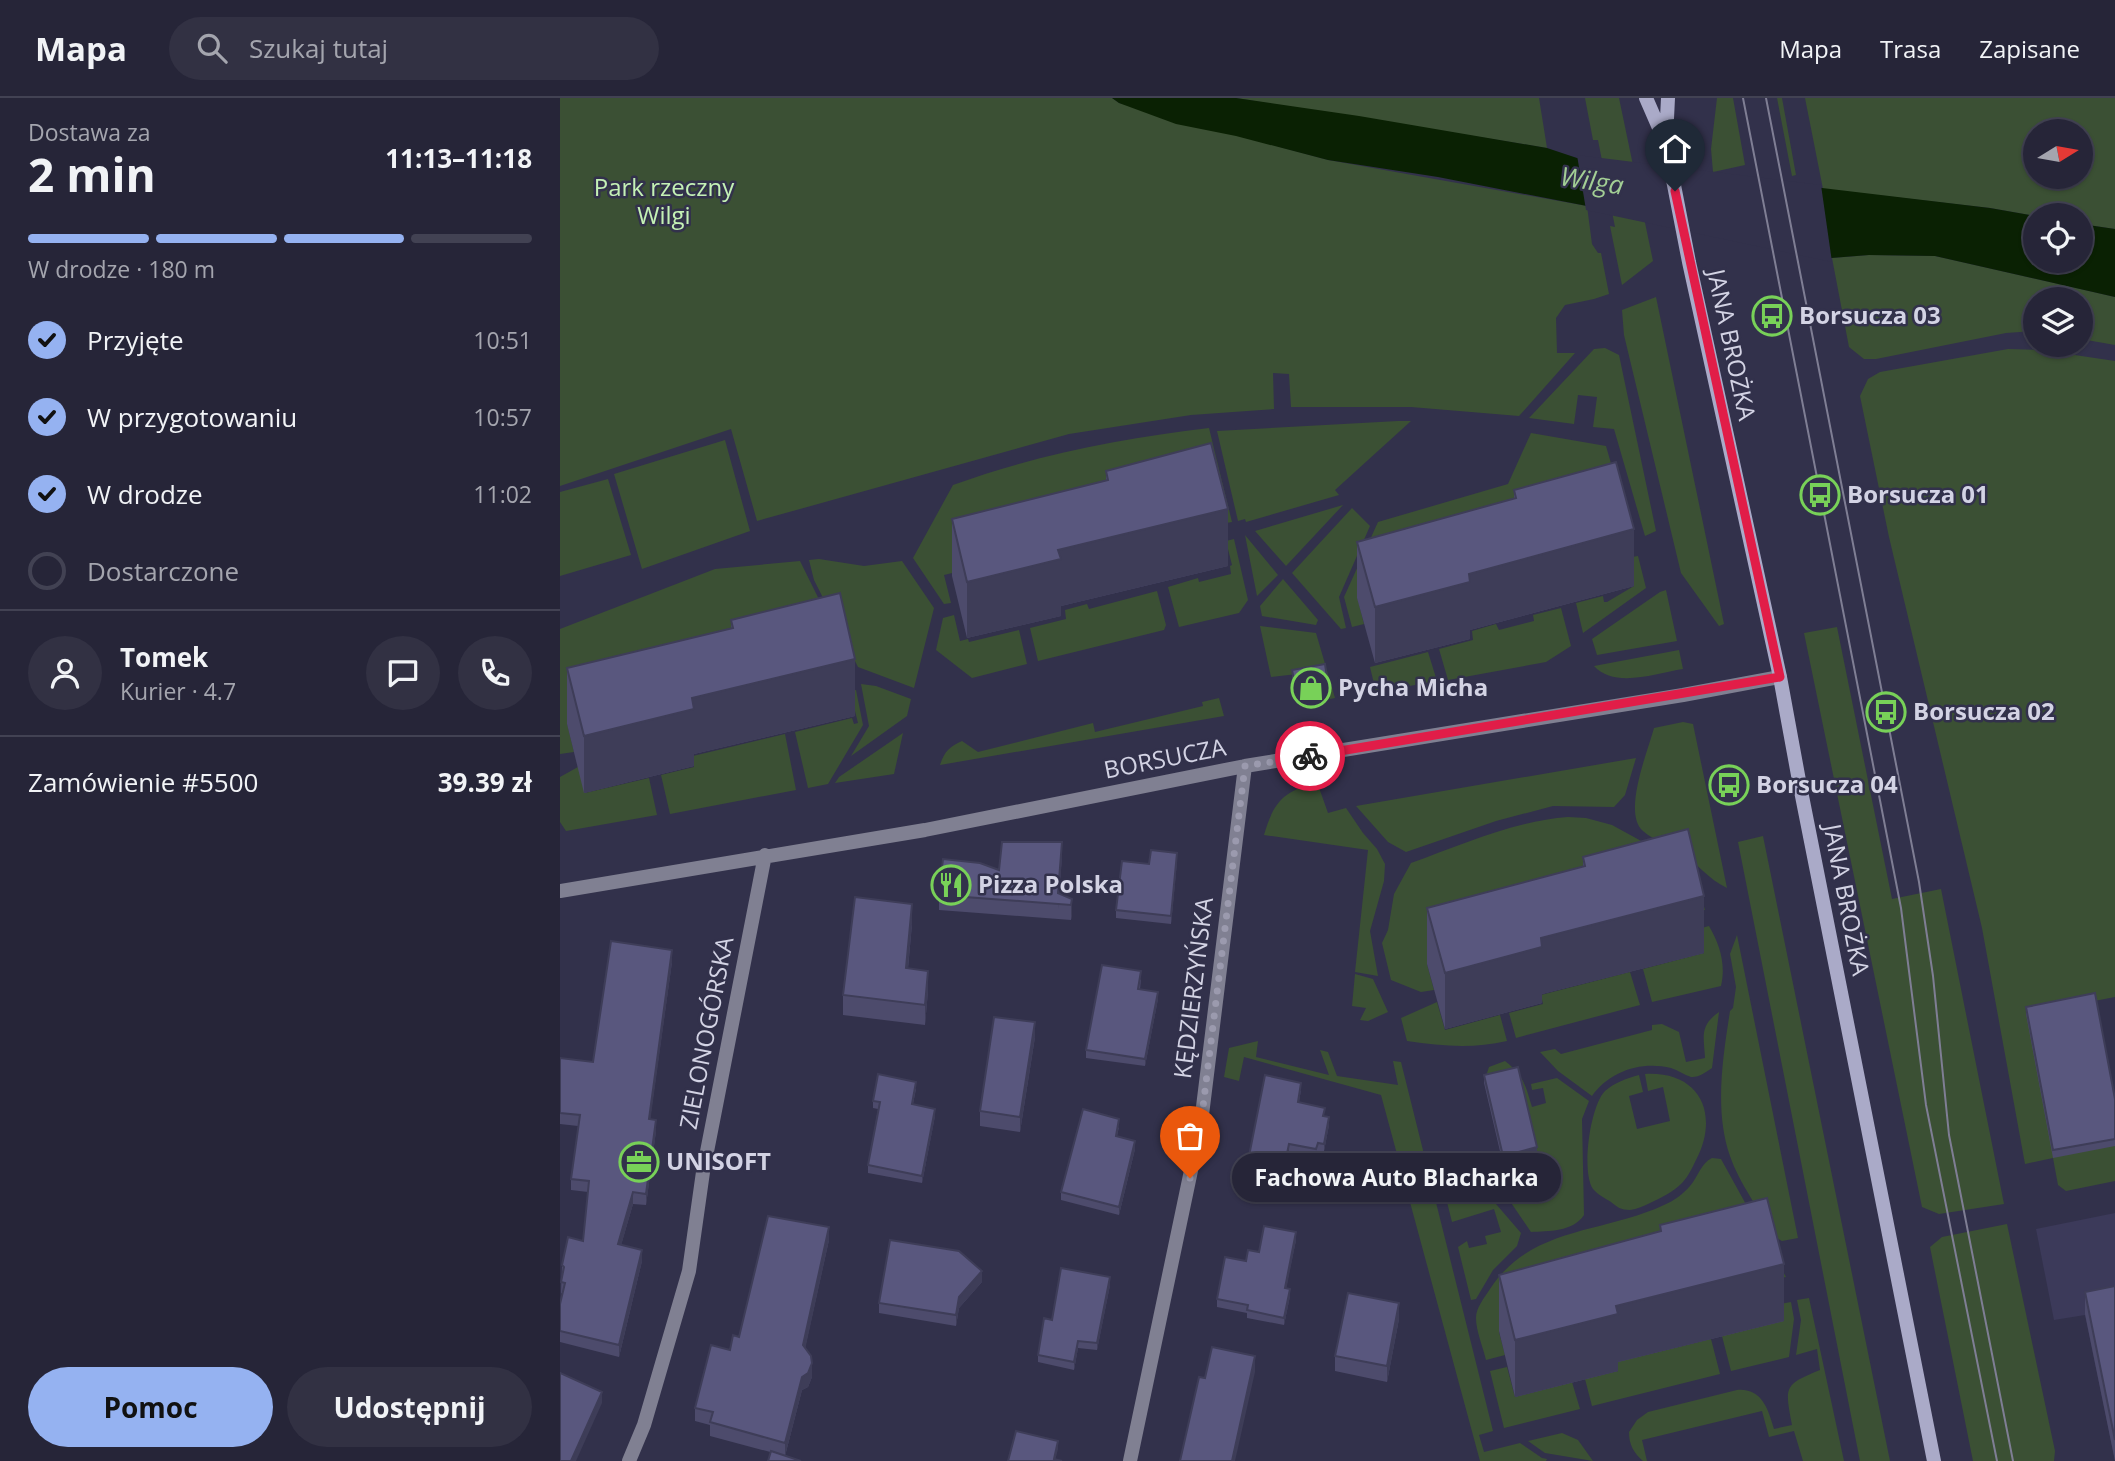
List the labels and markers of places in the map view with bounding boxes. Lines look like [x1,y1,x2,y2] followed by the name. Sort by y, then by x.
[1645,119,1705,191] pin
[1751,295,1793,337] bus stop icon: Borsucza 03
[1799,298,1941,331] place label: Borsucza 03
[1799,474,1841,516] bus stop icon: Borsucza 01
[1847,477,1989,510] place label: Borsucza 01
[1290,667,1332,709] shop icon: Pycha Micha
[1338,670,1488,703] place label: Pycha Micha
[1865,691,1907,733] bus stop icon: Borsucza 02
[1913,694,2055,727] place label: Borsucza 02
[1708,764,1750,806] bus stop icon: Borsucza 04
[1756,767,1898,800] place label: Borsucza 04
[930,864,972,906] restaurant icon: Pizza Polska
[978,867,1123,900] place label: Pizza Polska
[1160,1106,1220,1178] pin
[618,1141,660,1183] office icon: UNISOFT
[666,1144,771,1177] place label: UNISOFT
[1232,1154,1561,1202] callout: Fachowa Auto Blacharka

